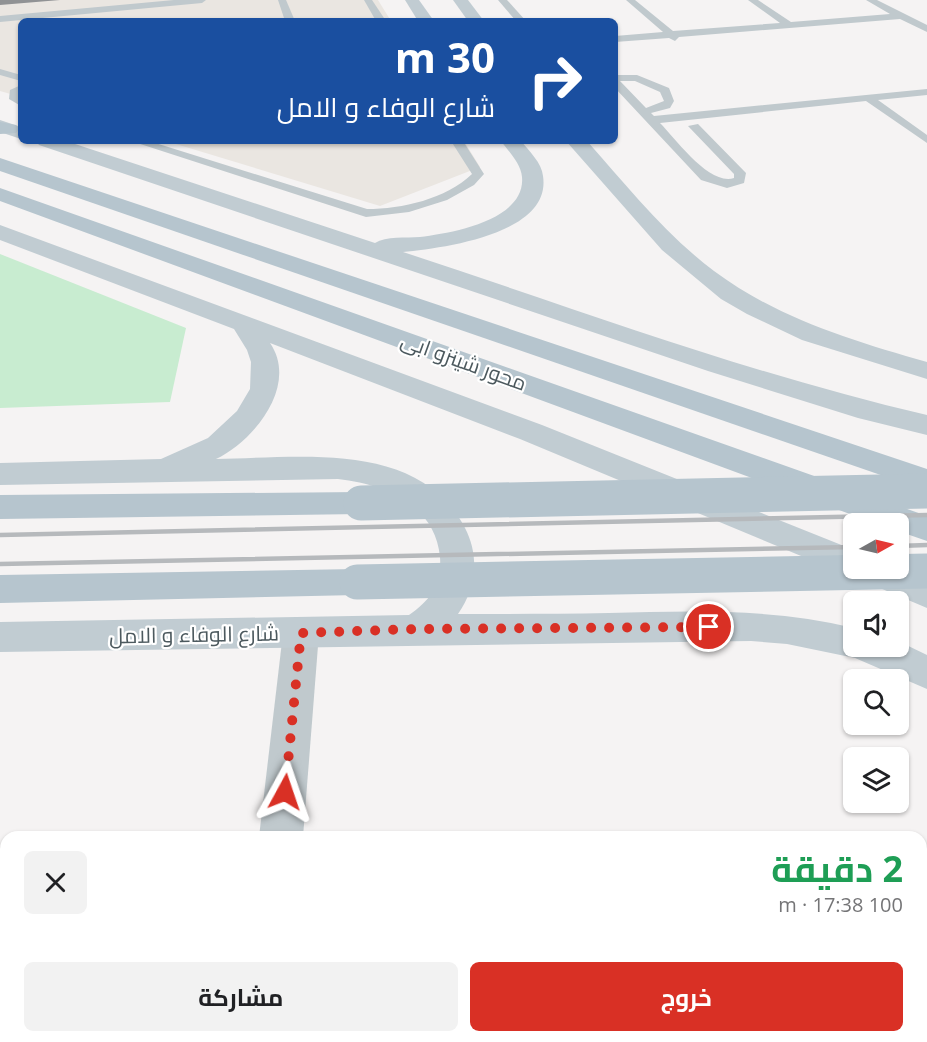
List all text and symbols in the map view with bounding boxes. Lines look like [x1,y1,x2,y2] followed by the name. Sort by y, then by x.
[395,28,495,85] text: 30 m
[516,42,594,120] icon: right
[277,88,495,125] text: شارع الوفاء و الامل
[397,325,531,397] street label: محور شينزو ابى
[843,513,909,579] north arrow
[843,513,909,813] map controls
[843,591,909,657] button: sound
[683,601,734,652] pin
[692,610,725,643] icon: arrive
[109,619,279,650] street label: شارع الوفاء و الامل
[843,669,909,735] button: search
[843,747,909,813] button: layers
[253,760,317,824] position arrow
[771,844,903,893] text: 2 دقيقة
[24,851,87,914] button: close
[778,891,903,918] text: 100 m · 17:38
[24,962,458,1031] button: مشاركة
[470,962,903,1031] button: خروج

